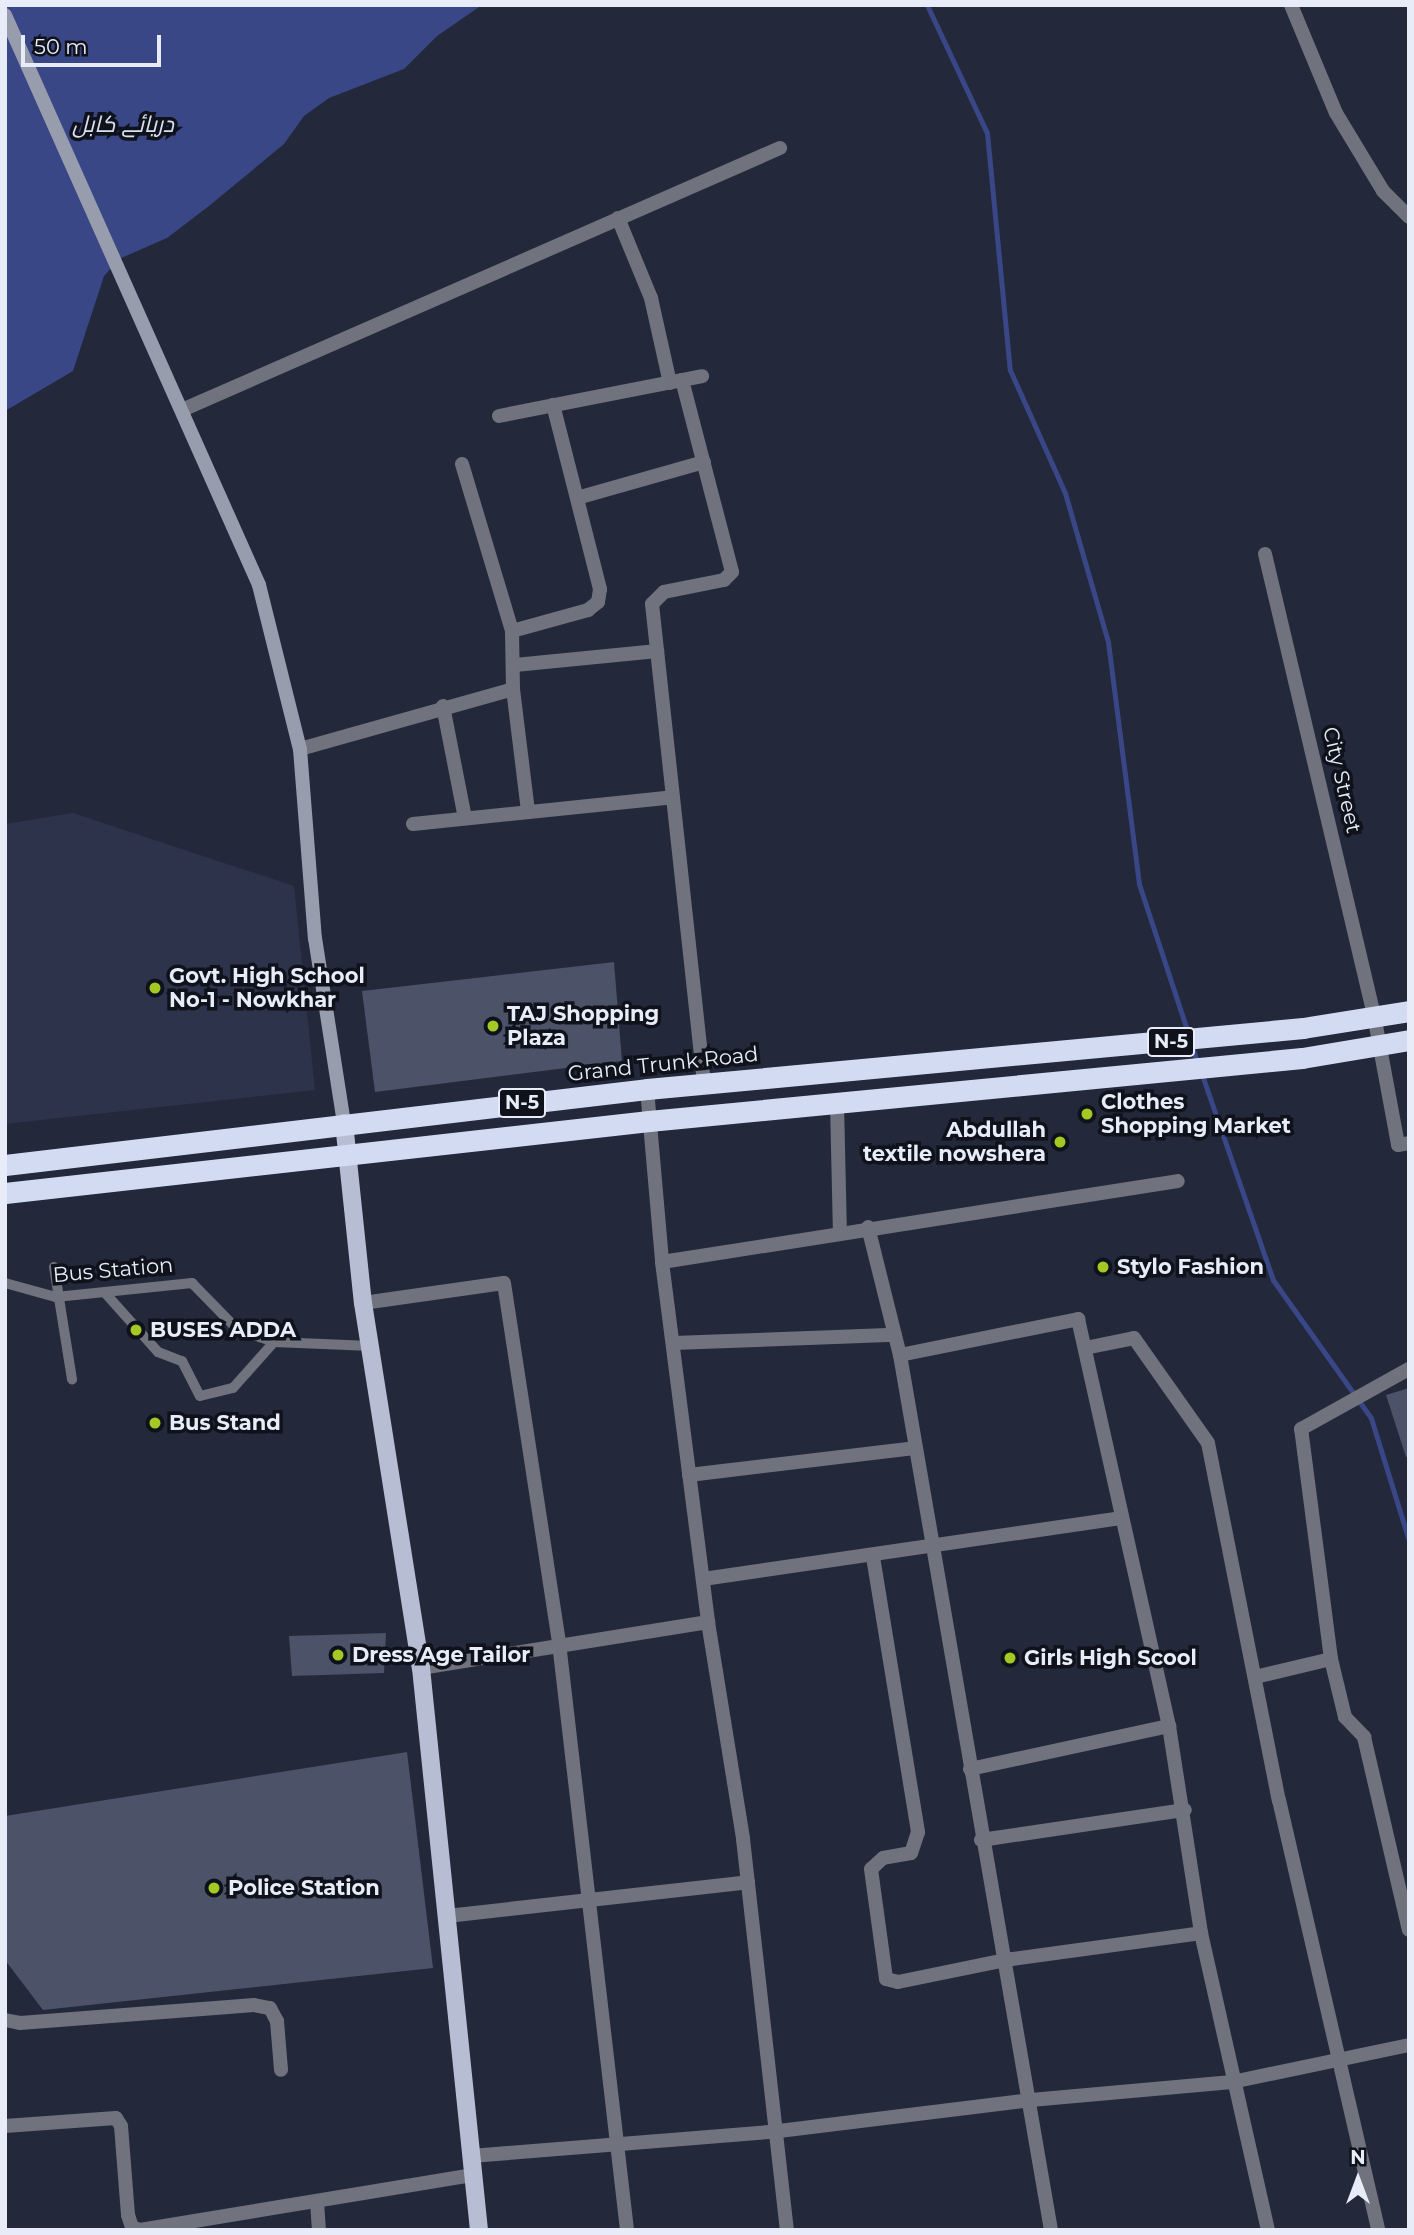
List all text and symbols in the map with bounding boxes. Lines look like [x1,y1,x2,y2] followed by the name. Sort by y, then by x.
[24,21,164,65] scale bar
[34,34,88,59] text: 50 m
[72,110,174,138] water label: دریائے کابل
[1318,724,1366,836] street label: City Street
[169,963,365,1013] place label: Govt. High School No-1 - Nowkhar
[147,980,163,996] marker: Govt. High School No-1 - Nowkhar
[507,1001,659,1051] place label: TAJ Shopping Plaza
[485,1018,501,1034] marker: TAJ Shopping Plaza
[1146,1026,1196,1058] road number: N-5
[566,1041,760,1087] street label: Grand Trunk Road
[498,1088,546,1119] road number: N-5
[1101,1089,1291,1139] place label: Clothes Shopping Market
[1079,1106,1095,1122] marker: Clothes Shopping Market
[863,1117,1046,1167] place label: Abdullah textile nowshera
[1052,1134,1068,1150] marker: Abdullah textile nowshera
[52,1252,174,1288] street label: Bus Station
[1117,1254,1264,1280] place label: Stylo Fashion
[1095,1259,1111,1275] marker: Stylo Fashion
[150,1317,296,1343] place label: BUSES ADDA
[128,1322,144,1338] marker: BUSES ADDA
[169,1410,281,1436] place label: Bus Stand
[147,1415,163,1431] marker: Bus Stand
[352,1642,530,1668] place label: Dress Age Tailor
[1024,1645,1197,1671] place label: Girls High Scool
[330,1647,346,1663] marker: Dress Age Tailor
[1002,1650,1018,1666] marker: Girls High Scool
[228,1875,380,1901] place label: Police Station
[206,1880,222,1896] marker: Police Station
[1323,2144,1393,2214] north arrow
[1350,2146,1366,2169] text: N

